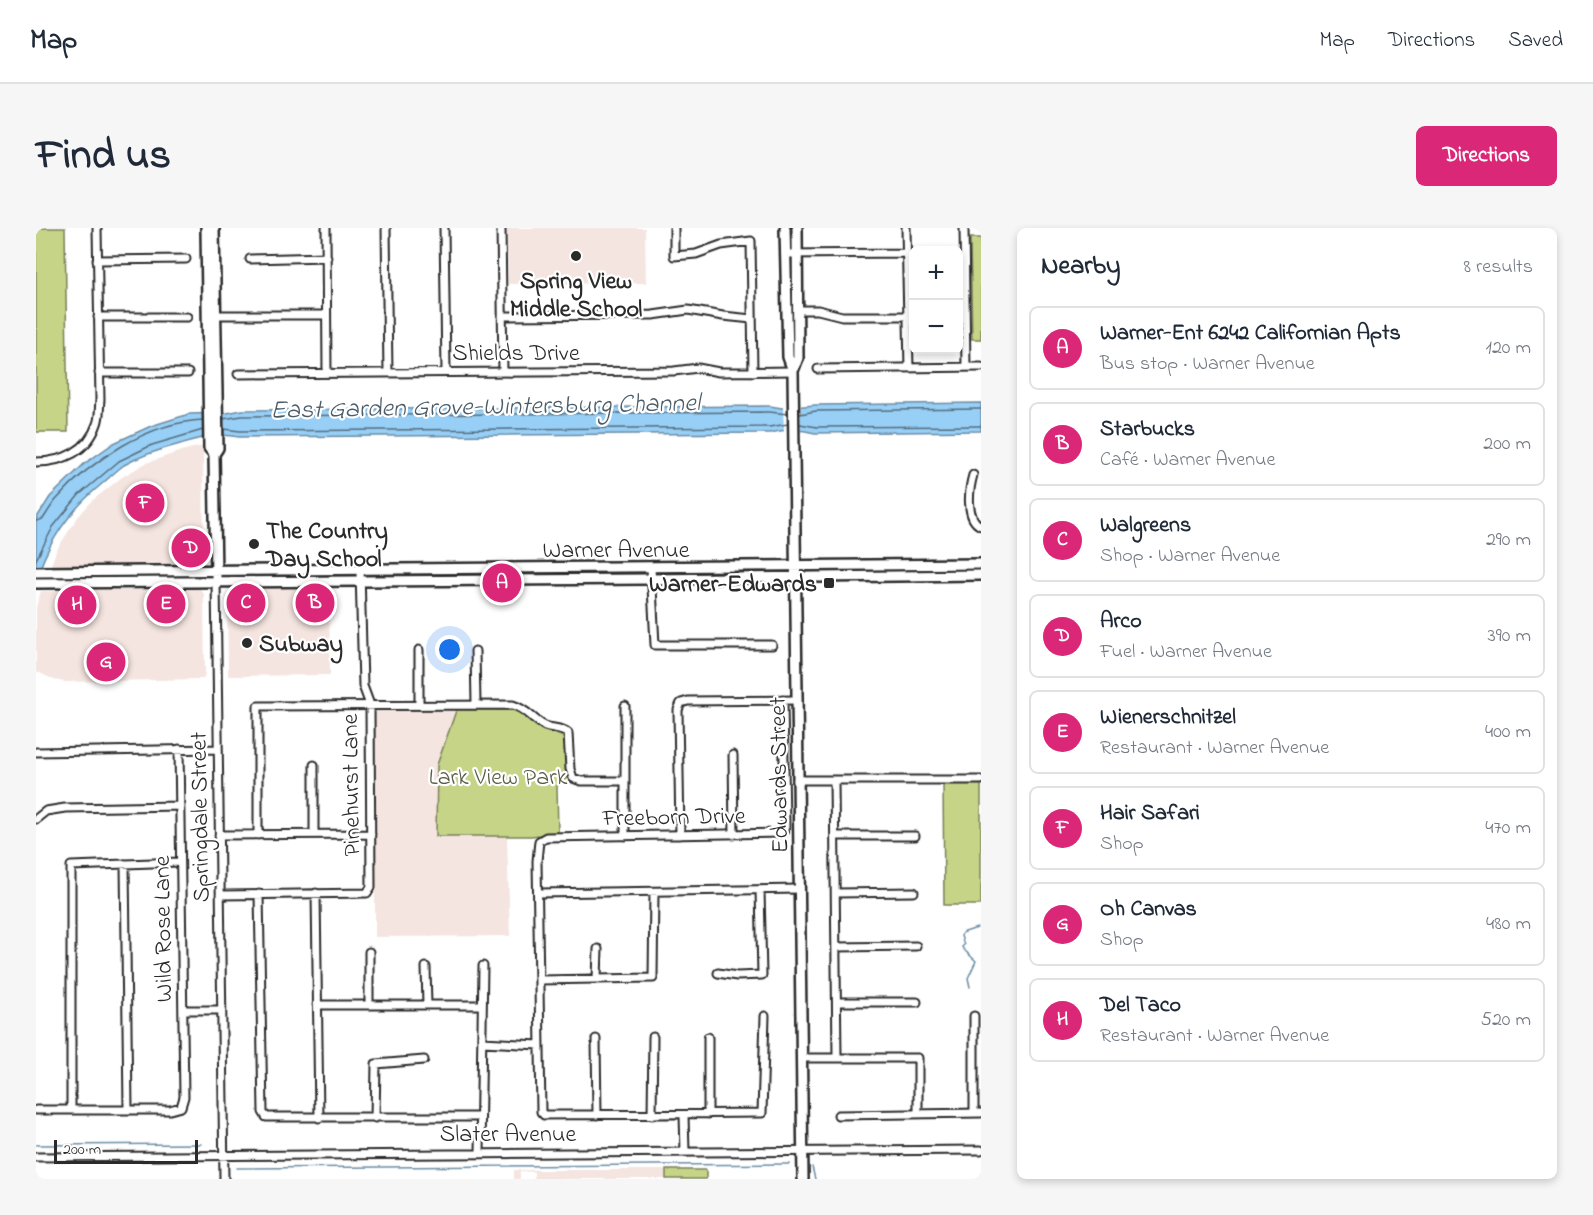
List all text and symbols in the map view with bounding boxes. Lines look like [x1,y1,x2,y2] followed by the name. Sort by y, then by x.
[30,21,77,62] text: Map
[1319,26,1355,56] text: Map
[1388,26,1475,56] text: Directions
[1508,26,1563,56] text: Saved
[36,126,171,187] text: Find us
[1416,126,1557,186] button: Directions
[909,246,963,354] map controls
[909,246,963,300] button: +
[1041,248,1120,286] text: Nearby
[569,249,583,263] marker: Spring View Middle School
[1464,253,1533,282] text: 8 results
[510,265,642,328] place label: Spring View Middle School
[909,300,963,354] button: −
[1100,318,1401,350] text: Warner-Ent 6242 Californian Apts
[1056,334,1069,363] text: A
[1486,334,1531,363] text: 120 m
[452,337,580,372] street label: Shields Drive
[1100,350,1315,379] text: Bus stop · Warner Avenue
[270,385,703,431] water label: East Garden Grove-Wintersburg Channel
[1100,414,1195,446] text: Starbucks
[1056,430,1069,459] text: B
[1483,430,1531,459] text: 200 m
[1100,446,1275,475] text: Café · Warner Avenue
[126,480,164,526] pin: F
[1100,510,1191,542] text: Walgreens
[265,515,388,579] place label: The Country Day School
[172,526,210,570] pin: D
[1057,526,1068,555] text: C
[1486,526,1531,555] text: 290 m
[543,534,690,569] street label: Warner Avenue
[247,537,261,551] marker: The Country Day School
[1100,542,1280,571] text: Shop · Warner Avenue
[482,560,522,606] pin: A
[649,568,817,603] place label: Warner-Edwards
[822,576,836,590] marker: Warner-Edwards
[226,580,266,626] pin: C
[296,580,334,626] pin: B
[58,582,96,628] pin: H
[146,582,186,626] pin: E
[1100,606,1142,638] text: Arco
[1055,622,1070,651] text: D
[1488,622,1531,651] text: 390 m
[259,628,343,664] place label: Subway
[435,635,464,664] your location
[240,636,254,650] marker: Subway
[1100,638,1272,667] text: Fuel · Warner Avenue
[86,640,126,684] pin: G
[762,696,799,853] street label: Edwards Street
[1100,702,1236,734] text: Wienerschnitzel
[334,713,371,857] street label: Pinehurst Lane
[1056,718,1069,747] text: E
[1485,718,1531,747] text: 400 m
[183,731,220,903] street label: Springdale Street
[1100,734,1329,763] text: Restaurant · Warner Avenue
[429,761,568,796] park label: Lark View Park
[1100,798,1200,830] text: Hair Safari
[601,800,746,837] street label: Freeborn Drive
[1056,814,1069,843] text: F
[1485,814,1531,843] text: 470 m
[1100,830,1144,859] text: Shop
[146,855,183,1003] street label: Wild Rose Lane
[1100,894,1197,926] text: Oh Canvas
[1056,910,1069,939] text: G
[1486,910,1531,939] text: 480 m
[1100,926,1144,955] text: Shop
[1100,990,1181,1022] text: Del Taco
[1057,1006,1068,1035] text: H
[1480,1006,1531,1035] text: 520 m
[1100,1022,1329,1051] text: Restaurant · Warner Avenue
[440,1118,576,1153] street label: Slater Avenue
[54,1137,198,1164] scale bar
[63,1138,101,1162] text: 200 m

